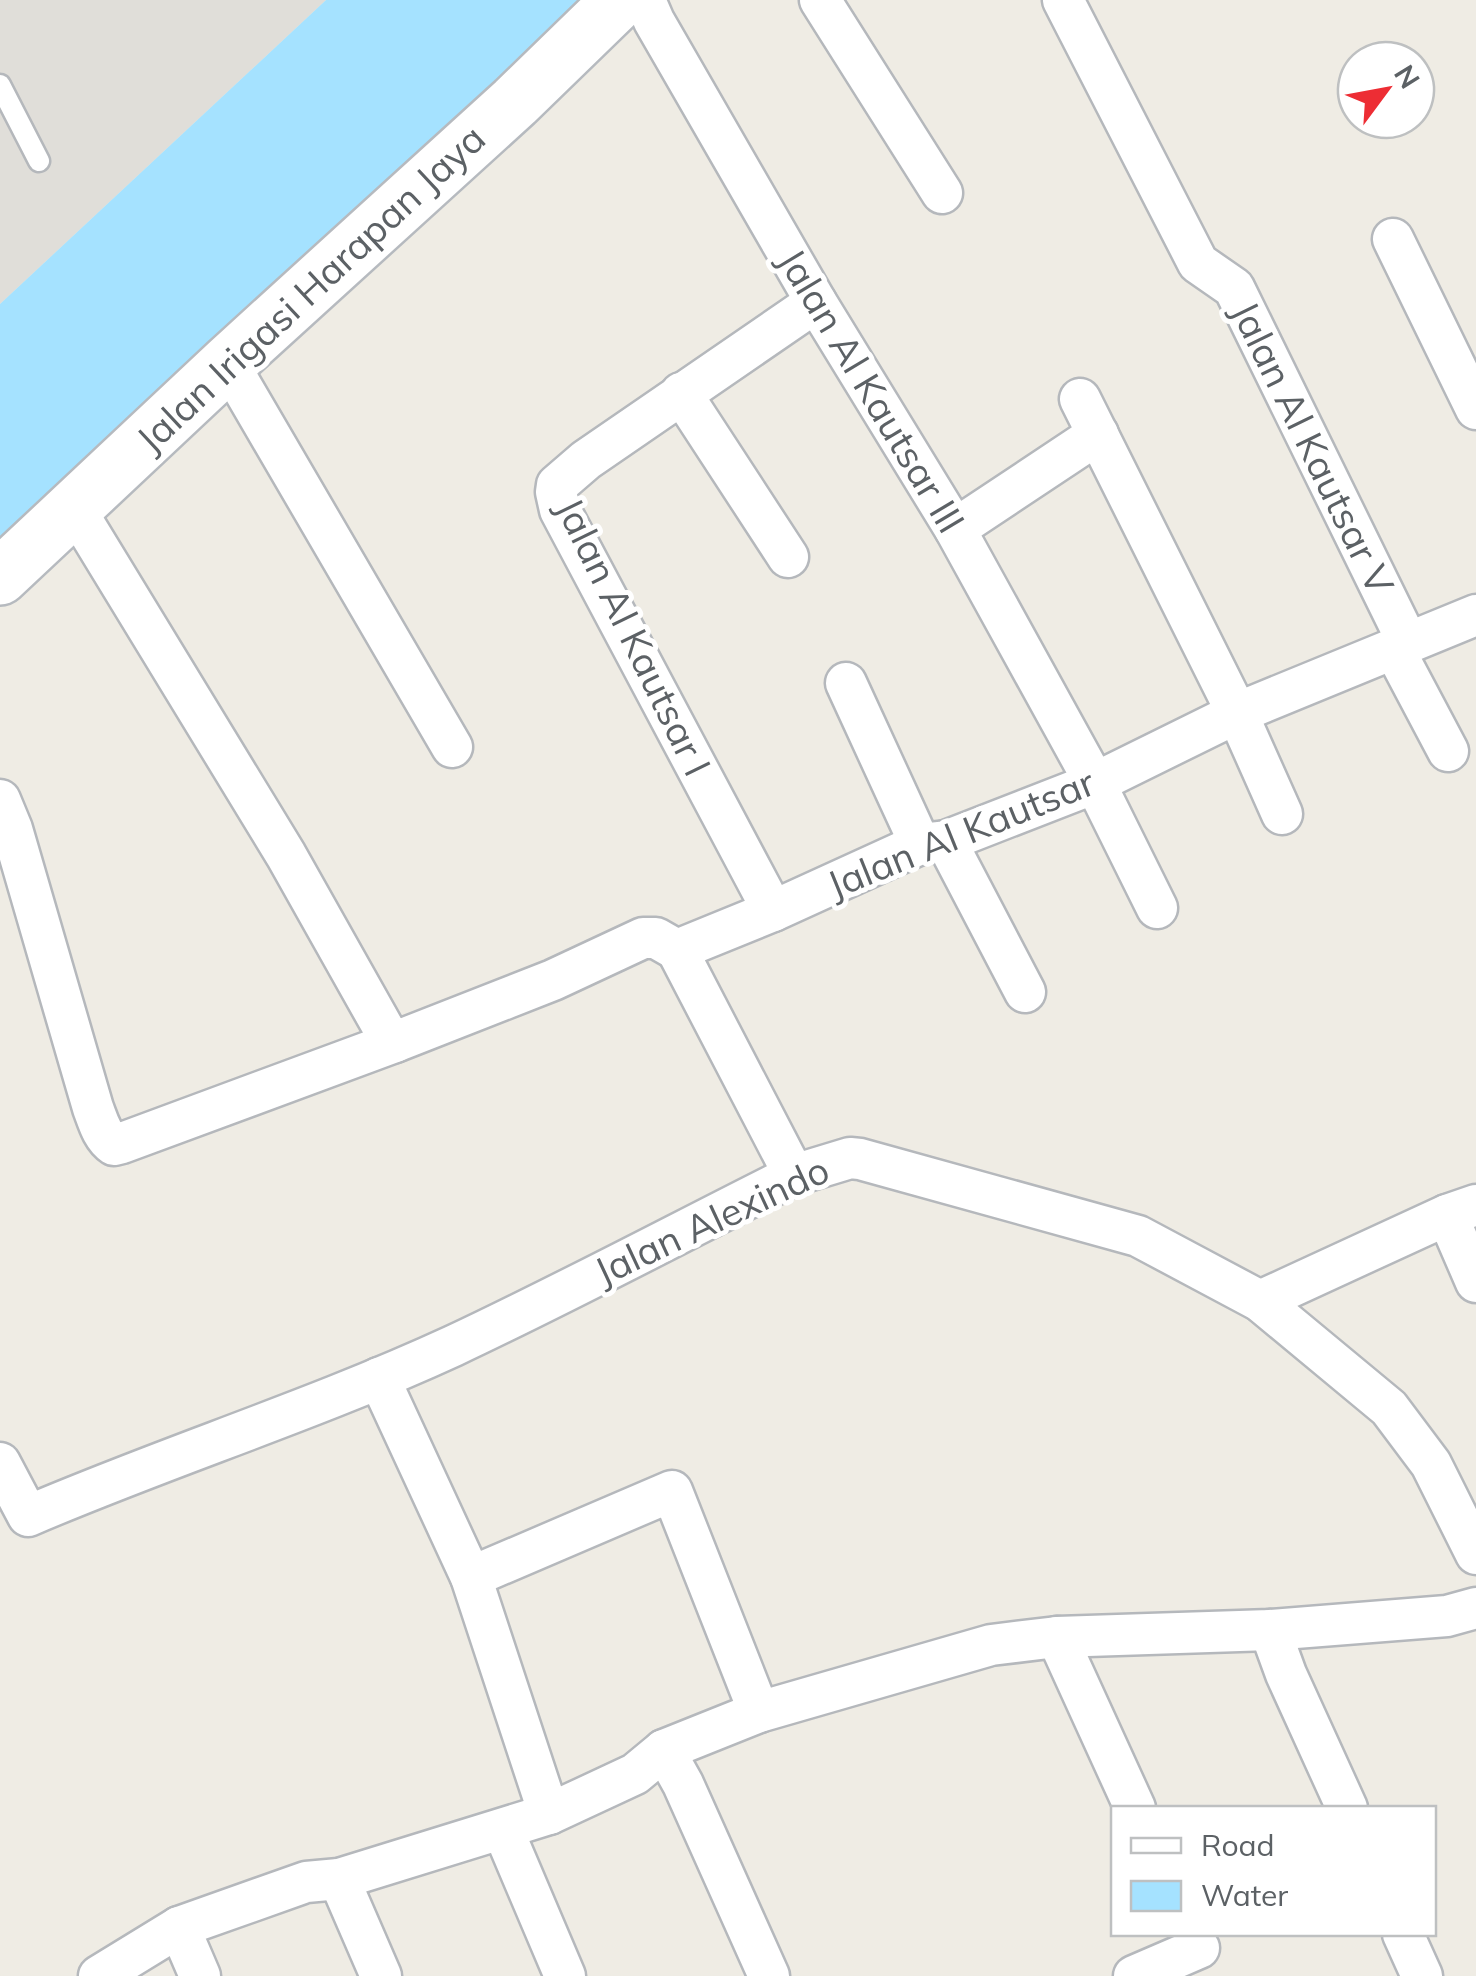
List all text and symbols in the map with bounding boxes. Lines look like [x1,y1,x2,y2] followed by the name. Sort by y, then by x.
[1336,40,1436,140] north arrow
[1387,58,1428,95] text: N
[126,114,495,462] street label: Jalan Irigasi Harapan Jaya
[768,240,976,541] street label: Jalan Al Kautsar III
[1221,293,1405,602] street label: Jalan Al Kautsar V
[546,490,722,783] street label: Jalan Al Kautsar I
[820,758,1101,908] street label: Jalan Al Kautsar
[587,1145,836,1295] street label: Jalan Alexindo
[1111,1806,1436,1936] legend
[1201,1826,1275,1864] text: Road
[1201,1876,1288,1914] text: Water

